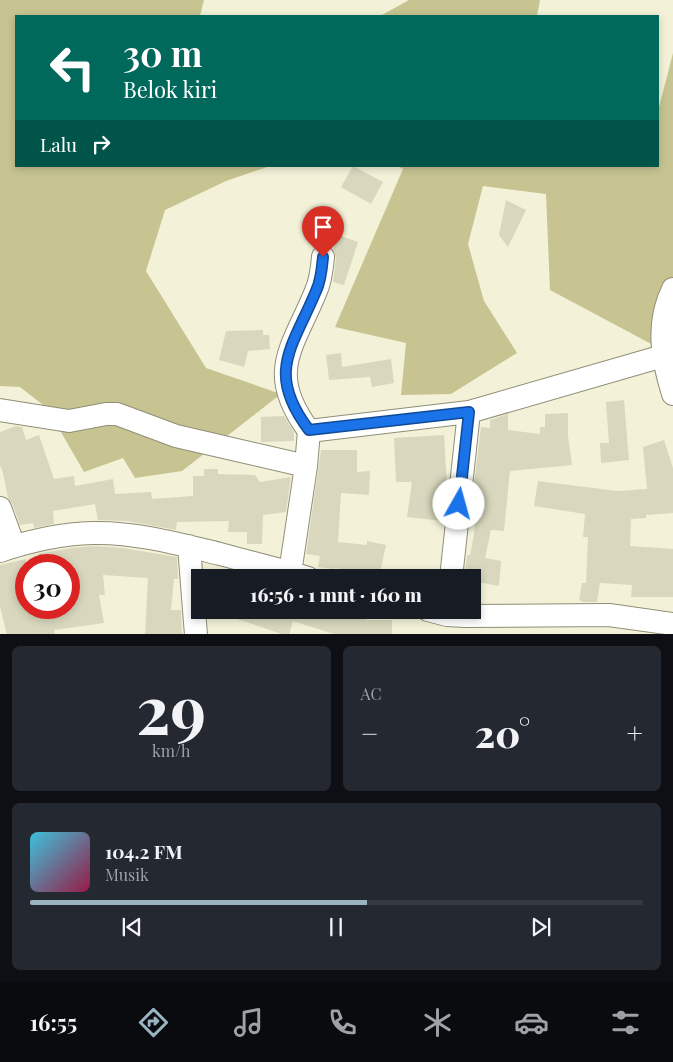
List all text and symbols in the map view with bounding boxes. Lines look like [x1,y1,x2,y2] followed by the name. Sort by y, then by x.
[123,29,203,76] text: 30 m
[40,35,105,100] icon: left
[123,74,217,104] text: Belok kiri
[87,130,115,158] icon: right
[40,131,77,157] text: Lalu
[302,206,344,257] pin
[309,213,337,241] icon: arrive
[432,477,484,529] position arrow
[15,554,80,619] speed limit sign: 30
[250,581,422,607] text: 16:56 · 1 mnt · 160 m
[136,664,206,750] text: 29
[361,683,381,704] text: AC
[475,707,530,758] text: 20°
[361,714,379,751] text: −
[627,714,643,751] text: +
[152,740,190,761] text: km/h
[105,838,183,864] text: 104.2 FM
[105,864,149,885] text: Musik
[118,913,146,941] icon: previous
[322,913,350,941] icon: pause
[527,913,555,941] icon: next
[136,1005,171,1040] icon: directions
[231,1005,266,1040] icon: music
[325,1005,360,1040] icon: phone
[420,1005,455,1040] icon: climate
[514,1005,549,1040] icon: car
[608,1005,643,1040] icon: filters
[30,1007,77,1037] text: 16:55

